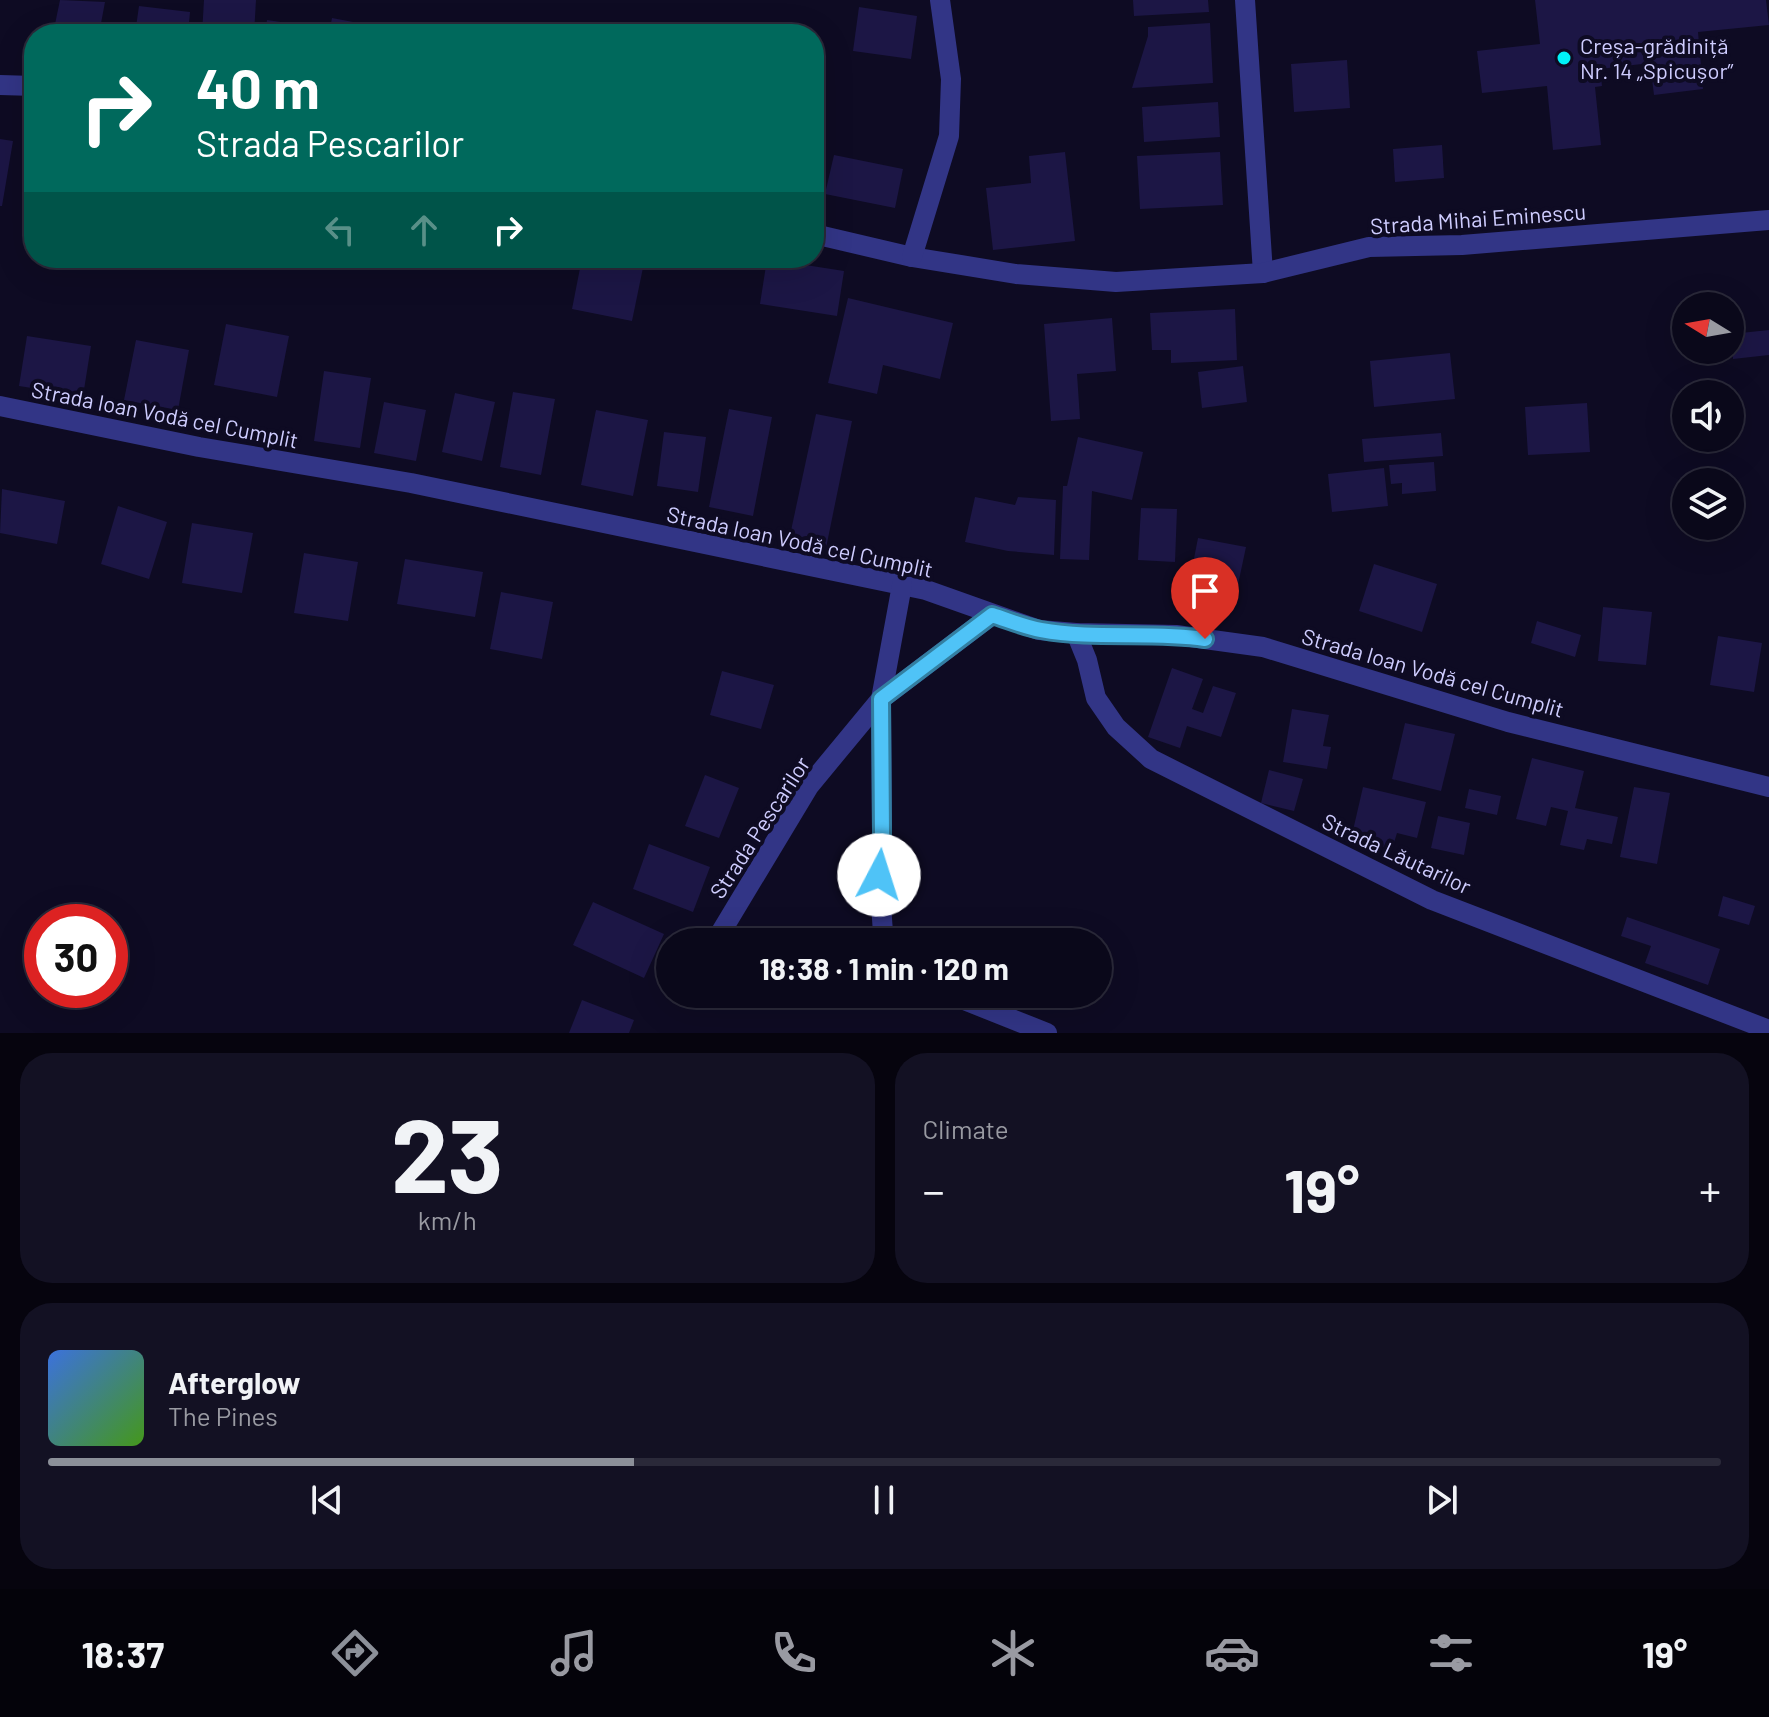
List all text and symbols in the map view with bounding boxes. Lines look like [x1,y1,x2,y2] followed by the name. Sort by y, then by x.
[1580,32,1733,83] place label: Creșa-grădiniță Nr. 14 „Spicușor”
[1555,49,1573,67] marker: Creșa-grădiniță Nr. 14 „Spicușor”
[196,53,320,120] text: 40 m
[64,56,168,160] icon: right
[196,121,464,164] text: Strada Pescarilor
[1369,197,1587,239] street label: Strada Mihai Eminescu
[318,208,362,252] icon: left
[402,208,446,252] icon: ahead
[486,208,530,252] icon: right
[1672,292,1744,364] north arrow
[1672,292,1744,540] map controls
[29,375,301,453] street label: Strada Ioan Vodă cel Cumplit
[1672,380,1744,452] button: sound
[1672,468,1744,540] button: layers
[665,500,935,582] street label: Strada Ioan Vodă cel Cumplit
[1171,557,1239,639] pin
[1183,569,1227,613] icon: arrive
[1299,622,1567,722] street label: Strada Ioan Vodă cel Cumplit
[703,751,815,903] street label: Strada Pescarilor
[1318,807,1476,899] street label: Strada Lăutarilor
[837,833,921,917] position arrow
[24,904,128,1008] speed limit sign: 30
[759,950,1009,986] text: 18:38 · 1 min · 120 m
[391,1089,504,1214] text: 23
[923,1113,1009,1144] text: Climate
[1284,1153,1360,1225] text: 19°
[923,1163,945,1216] text: −
[1699,1163,1721,1216] text: +
[418,1204,477,1235] text: km/h
[168,1364,301,1400] text: Afterglow
[168,1400,278,1431] text: The Pines
[305,1478,349,1522] icon: previous
[862,1478,906,1522] icon: pause
[1420,1478,1464,1522] icon: next
[327,1625,383,1681] icon: directions
[546,1625,602,1681] icon: music
[766,1625,822,1681] icon: phone
[985,1625,1041,1681] icon: climate
[1204,1625,1260,1681] icon: car
[1423,1625,1479,1681] icon: filters
[82,1632,164,1675] text: 18:37
[1642,1632,1687,1675] text: 19°

